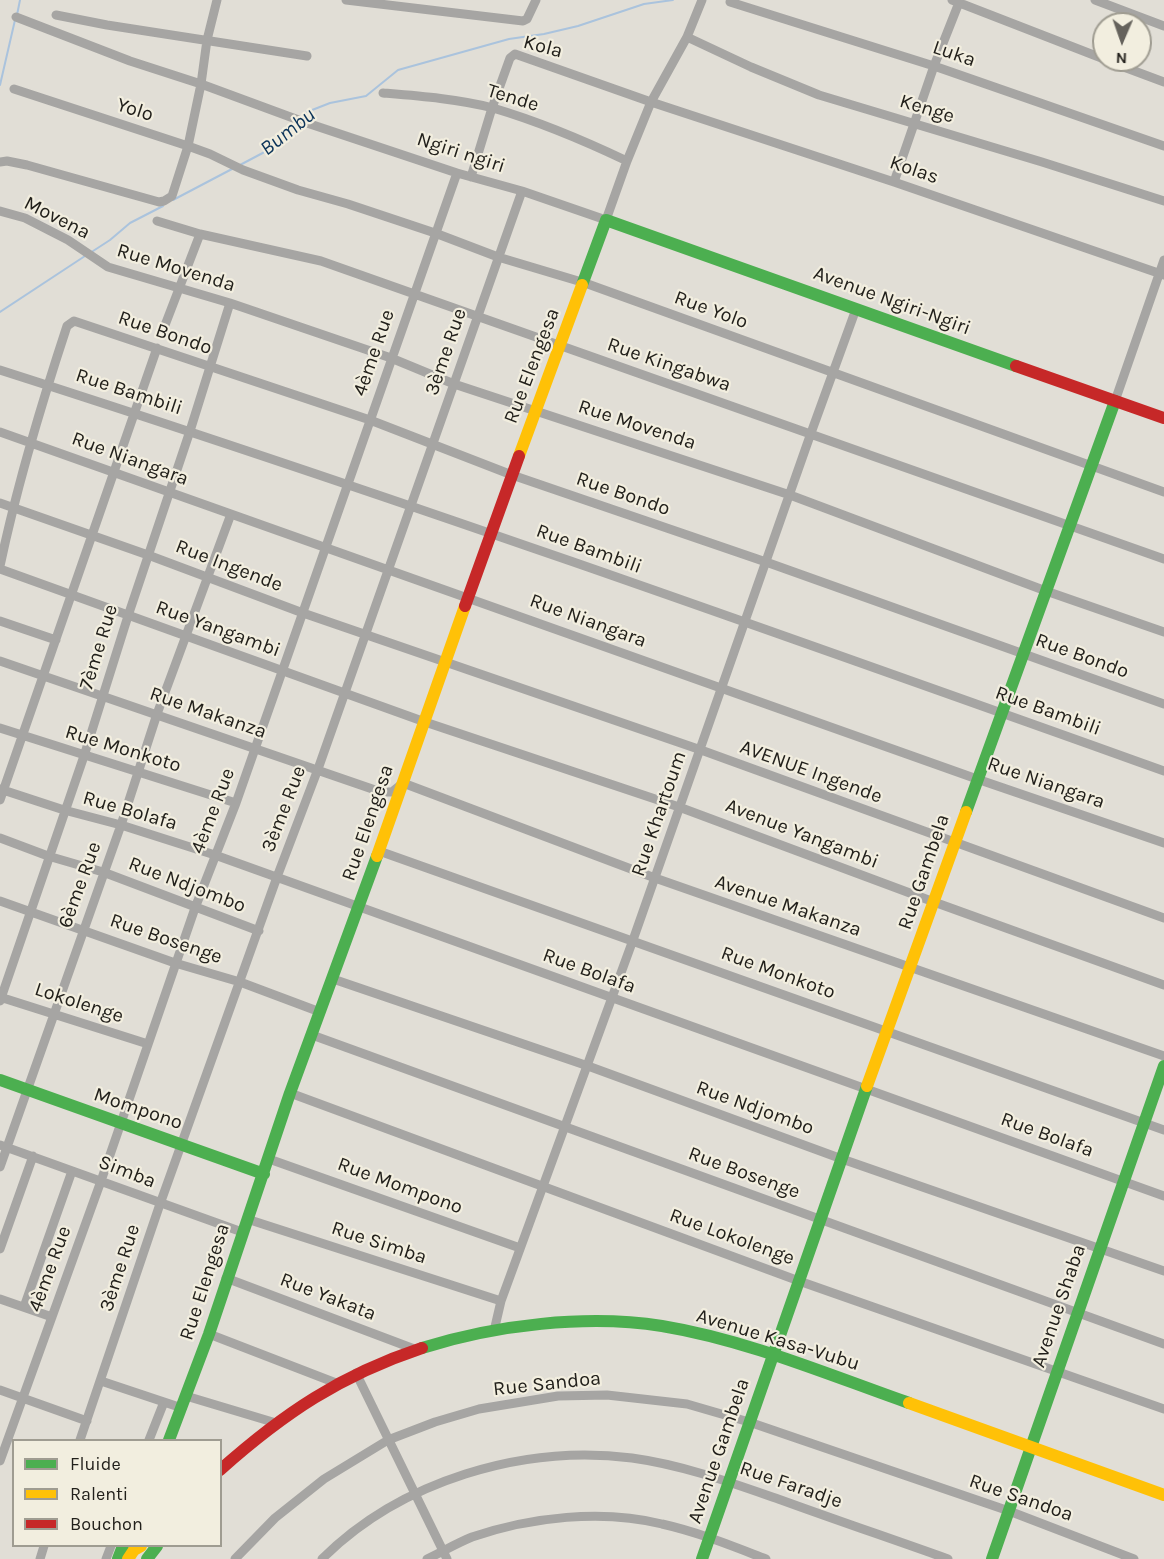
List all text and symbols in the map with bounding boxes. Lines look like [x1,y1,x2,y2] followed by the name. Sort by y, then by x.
[1092,12,1152,72] north arrow
[521,30,565,64] street label: Kola
[929,36,979,72] street label: Luka
[1115,49,1128,68] text: N
[484,79,542,117] street label: Tende
[897,89,957,129] street label: Kenge
[114,93,156,127] street label: Yolo
[255,103,321,161] water label: Bumbu
[414,127,508,179] street label: Ngiri ngiri
[886,150,942,190] street label: Kolas
[20,191,94,245] street label: Movena
[114,239,238,297] street label: Rue Movenda
[810,261,974,341] street label: Avenue Ngiri-Ngiri
[671,286,751,334] street label: Rue Yolo
[420,305,472,399] street label: 3ème Rue
[499,305,565,427] street label: Rue Elengesa
[115,306,215,360] street label: Rue Bondo
[348,307,400,399] street label: 4ème Rue
[604,333,734,397] street label: Rue Kingabwa
[73,363,185,421] street label: Rue Bambili
[575,395,699,455] street label: Rue Movenda
[68,427,192,491] street label: Rue Niangara
[573,467,673,521] street label: Rue Bondo
[533,519,645,579] street label: Rue Bambili
[172,535,286,597] street label: Rue Ingende
[526,589,650,653] street label: Rue Niangara
[152,595,284,663] street label: Rue Yangambi
[75,601,123,693] street label: 7ème Rue
[1032,628,1132,684] street label: Rue Bondo
[992,681,1104,741] street label: Rue Bambili
[146,682,270,744] street label: Rue Makanza
[62,720,184,778] street label: Rue Monkoto
[737,735,885,809] street label: AVENUE Ingende
[626,748,692,880] street label: Rue Khartoum
[984,752,1108,814] street label: Rue Niangara
[257,762,311,856] street label: 3ème Rue
[337,762,399,884] street label: Rue Elengesa
[186,765,240,857] street label: 4ème Rue
[80,786,180,836] street label: Rue Bolafa
[722,794,882,874] street label: Avenue Yangambi
[893,811,955,933] street label: Rue Gambela
[53,839,107,931] street label: 6ème Rue
[125,852,249,918] street label: Rue Ndjombo
[712,870,864,942] street label: Avenue Makanza
[107,909,225,969] street label: Rue Bosenge
[718,941,838,1005] street label: Rue Monkoto
[539,943,639,999] street label: Rue Bolafa
[32,977,126,1029] street label: Lokolenge
[693,1076,817,1140] street label: Rue Ndjombo
[91,1083,185,1135] street label: Mompono
[997,1107,1097,1163] street label: Rue Bolafa
[685,1142,803,1204] street label: Rue Bosenge
[95,1150,159,1194] street label: Simba
[334,1152,466,1220] street label: Rue Mompono
[666,1203,798,1271] street label: Rue Lokolenge
[328,1216,430,1270] street label: Rue Simba
[175,1220,235,1344] street label: Rue Elengesa
[95,1221,145,1315] street label: 3ème Rue
[23,1223,77,1315] street label: 4ème Rue
[1027,1241,1091,1371] street label: Avenue Shaba
[277,1268,379,1326] street label: Rue Yakata
[693,1304,863,1376] street label: Avenue Kasa-Vubu
[492,1366,602,1402] street label: Rue Sandoa
[683,1375,755,1527] street label: Avenue Gambela
[12,1439,222,1547] legend
[70,1453,121,1475] text: Fluide
[736,1456,846,1514] street label: Rue Faradje
[966,1469,1076,1527] street label: Rue Sandoa
[70,1483,128,1505] text: Ralenti
[70,1513,143,1535] text: Bouchon

